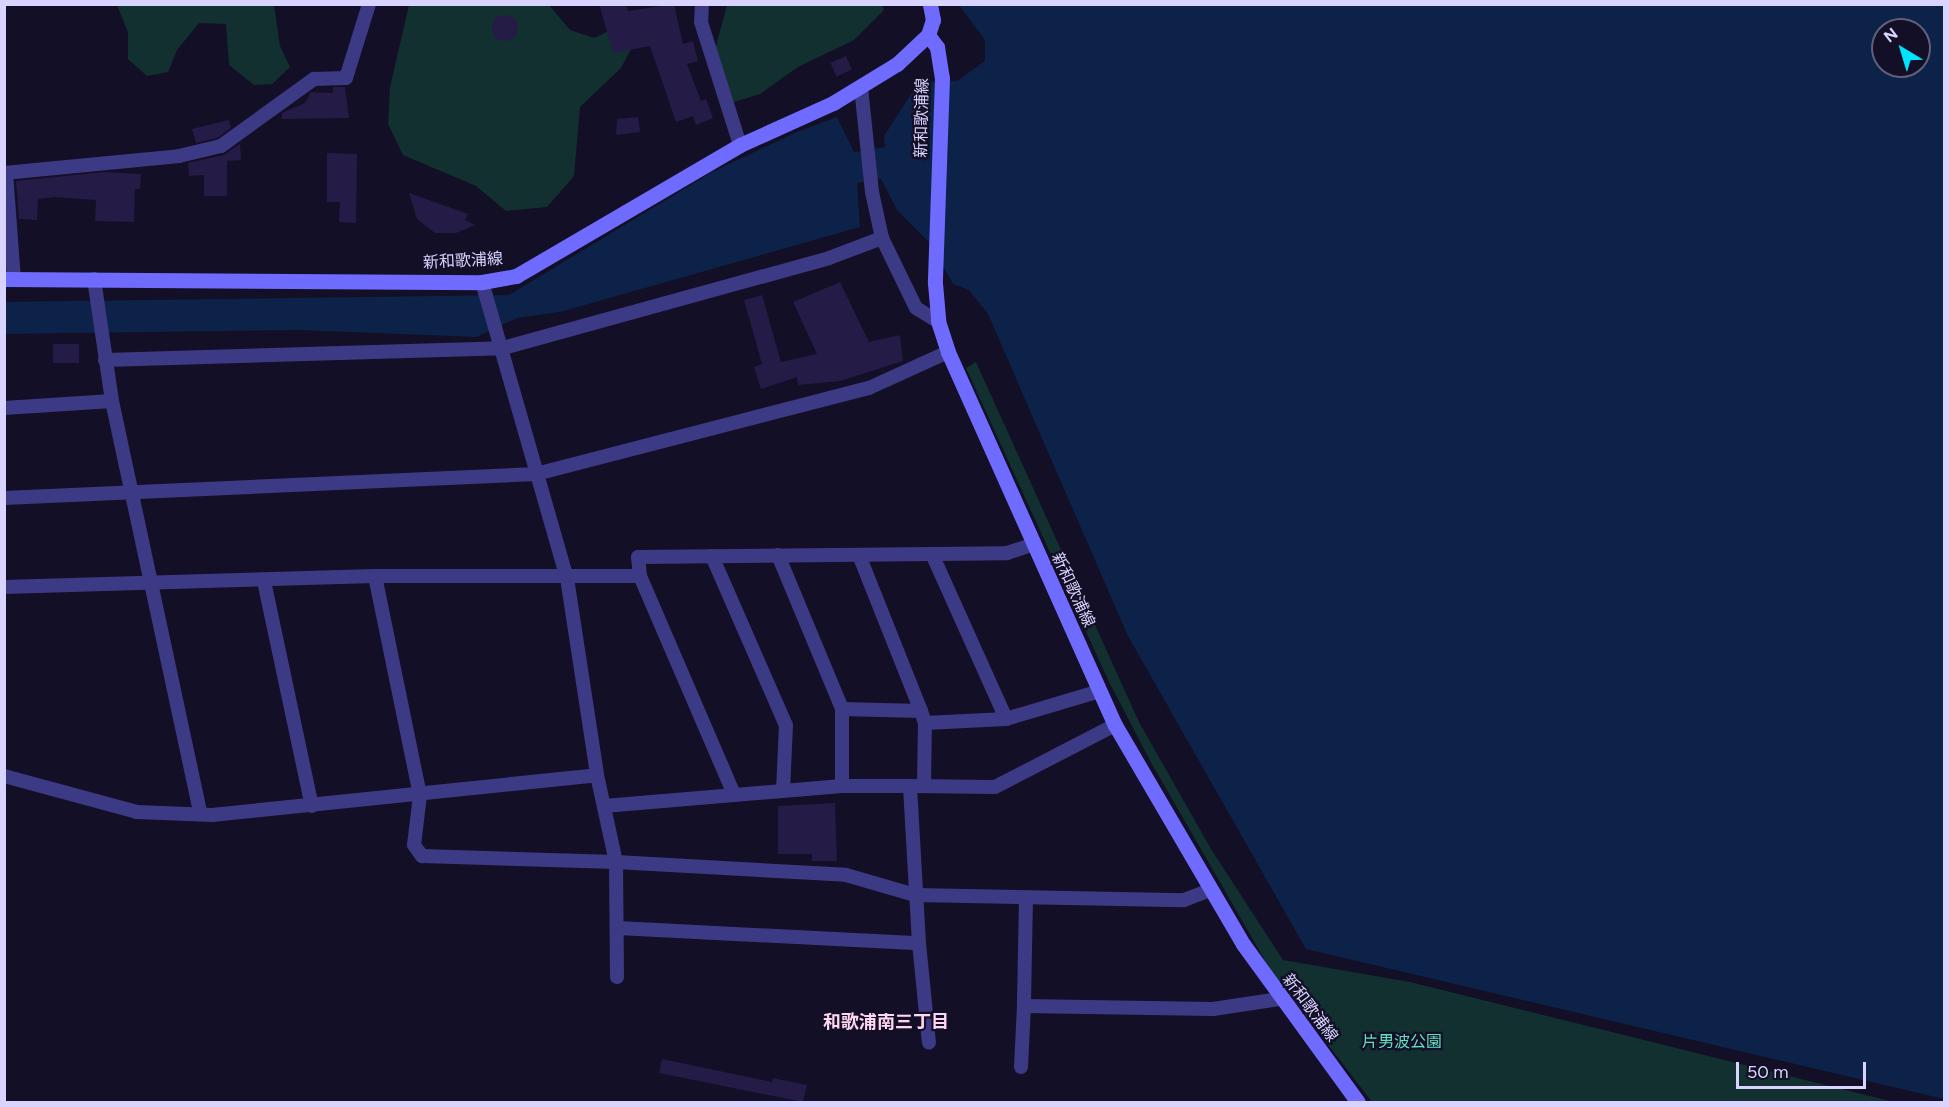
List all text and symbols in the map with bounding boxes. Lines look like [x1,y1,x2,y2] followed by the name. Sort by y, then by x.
[1871,18,1931,78] north arrow
[1880,24,1902,46] text: N
[912,78,932,158] street label: 新和歌浦線
[423,249,503,273] street label: 新和歌浦線
[1047,550,1099,630] street label: 新和歌浦線
[1278,970,1342,1046] street label: 新和歌浦線
[823,1011,949,1033] district label: 和歌浦南三丁目
[1362,1032,1442,1052] park label: 片男波公園
[1739,1050,1870,1088] scale bar
[1747,1061,1789,1083] text: 50 m

